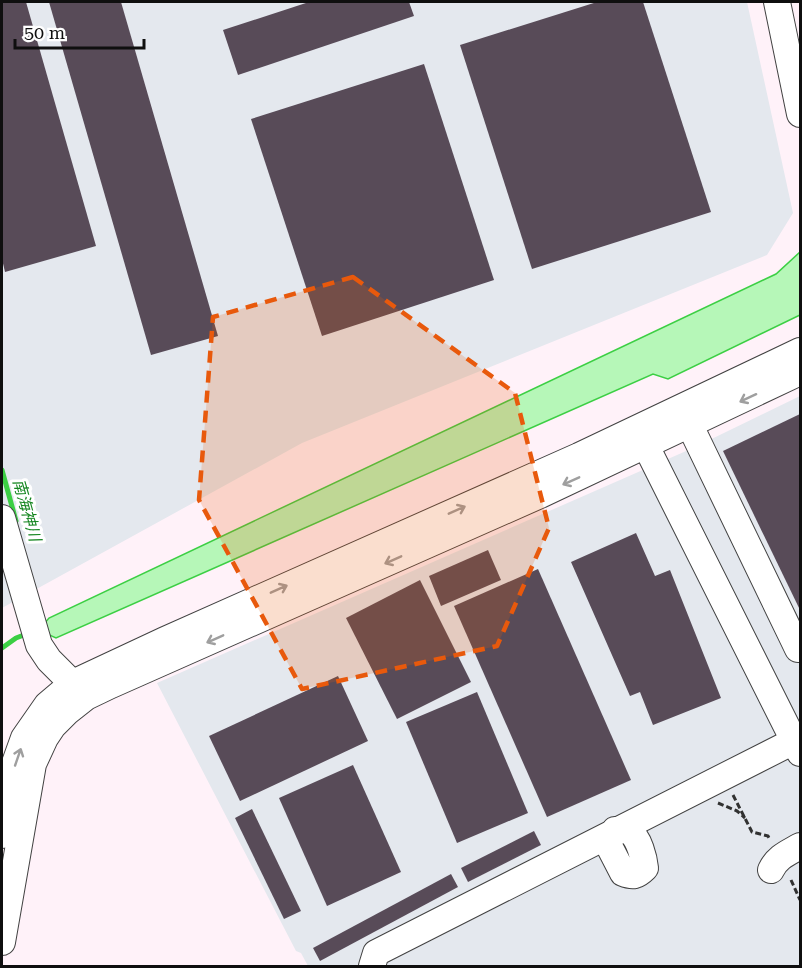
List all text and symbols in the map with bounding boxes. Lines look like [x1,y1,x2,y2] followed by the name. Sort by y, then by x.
[15,12,144,50] scale bar
[24,22,65,43] text: 50 m
[739,392,757,404] one-way arrow
[563,475,581,487] one-way arrow
[9,477,46,545] water label: 南海神川
[448,504,466,515] one-way arrow
[385,555,403,566] one-way arrow
[270,583,288,595] one-way arrow
[206,634,225,645] one-way arrow
[13,748,24,767] one-way arrow

